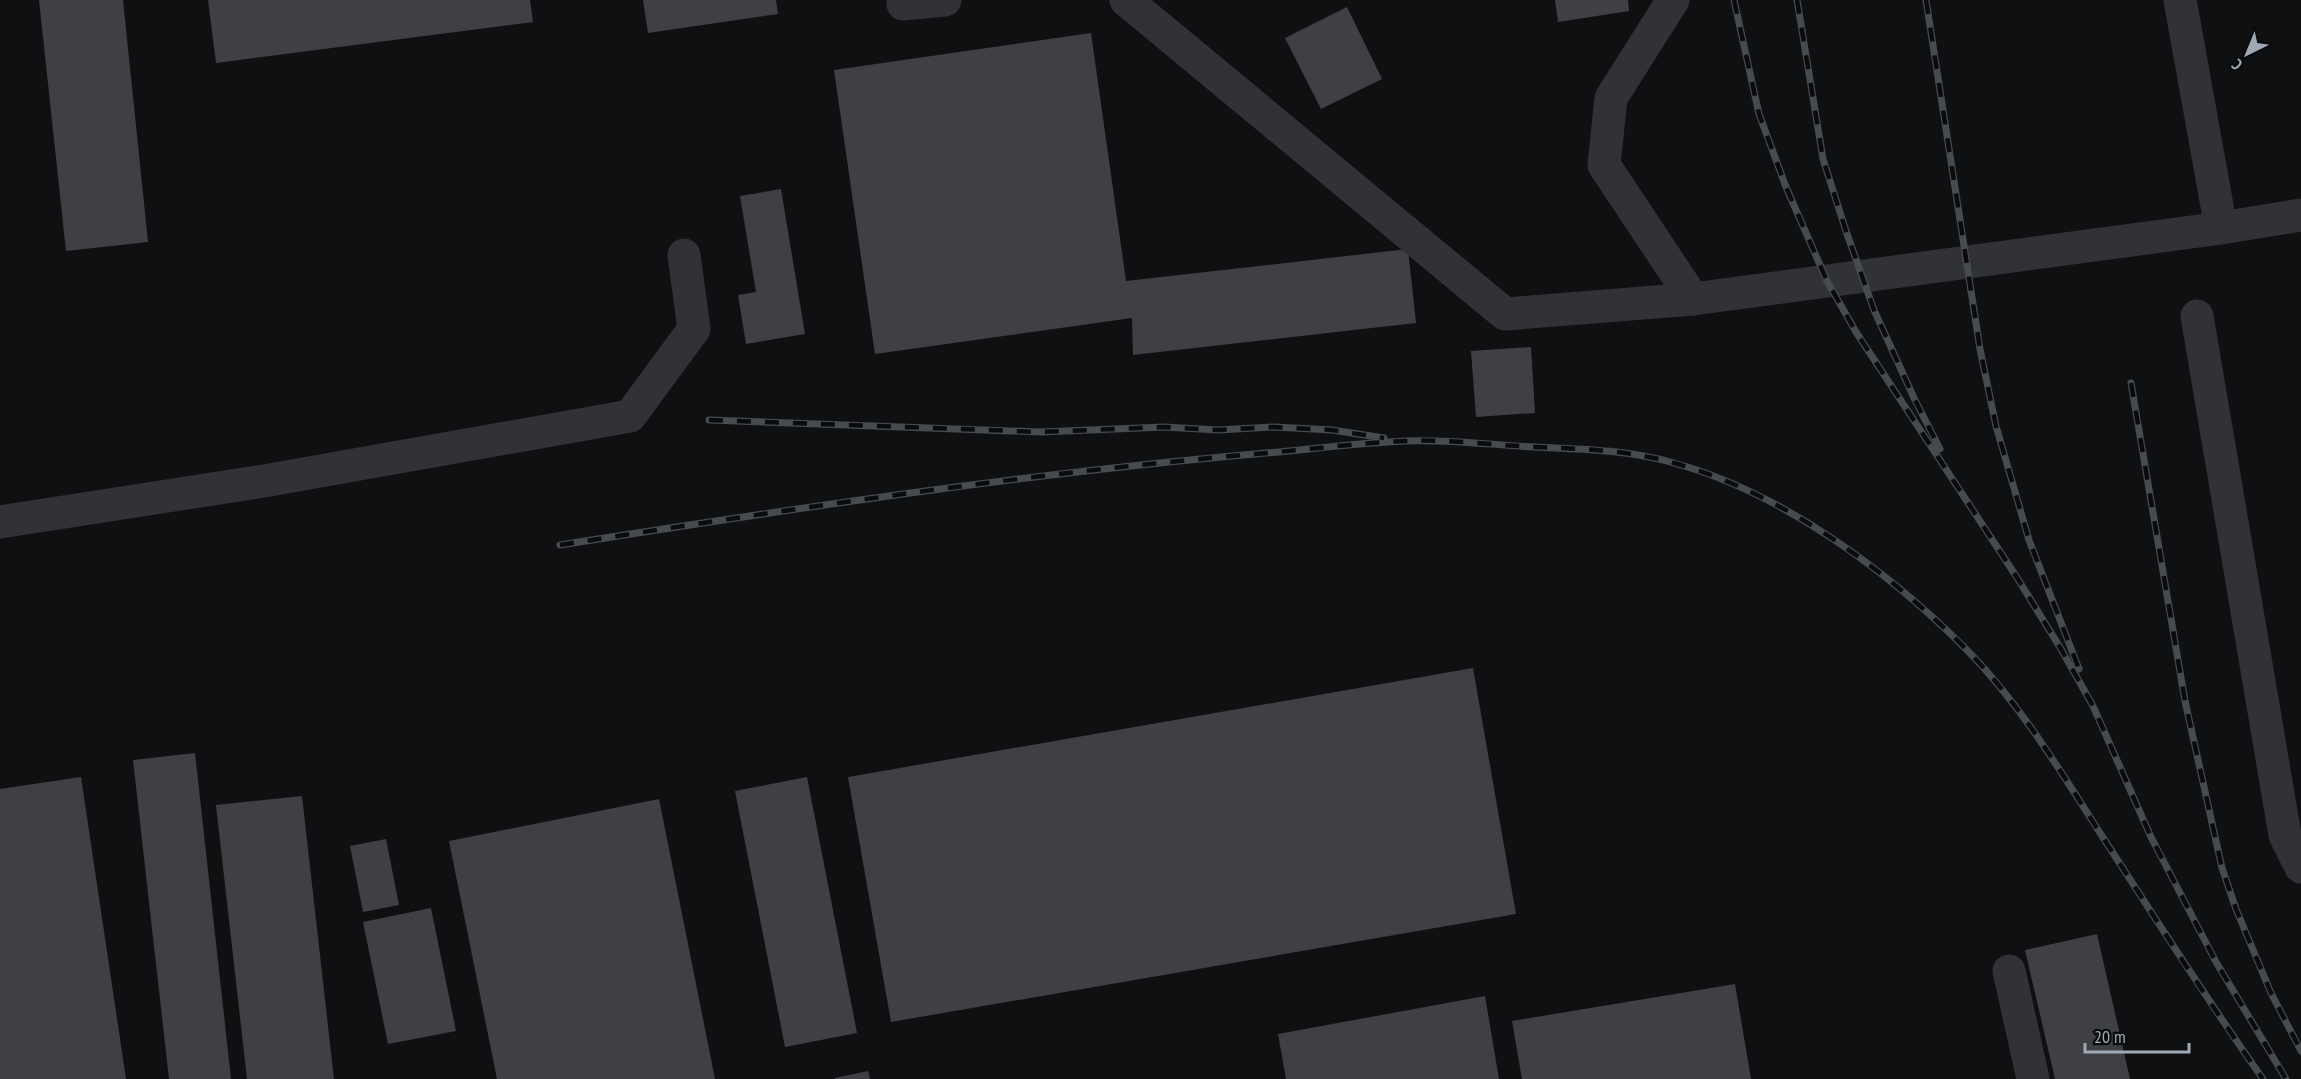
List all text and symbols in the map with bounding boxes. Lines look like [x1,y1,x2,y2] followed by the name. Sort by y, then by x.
[2217,24,2277,84] north arrow
[2227,55,2246,75] text: С
[2085,1016,2188,1054] scale bar
[2094,1025,2126,1048] text: 20 m

